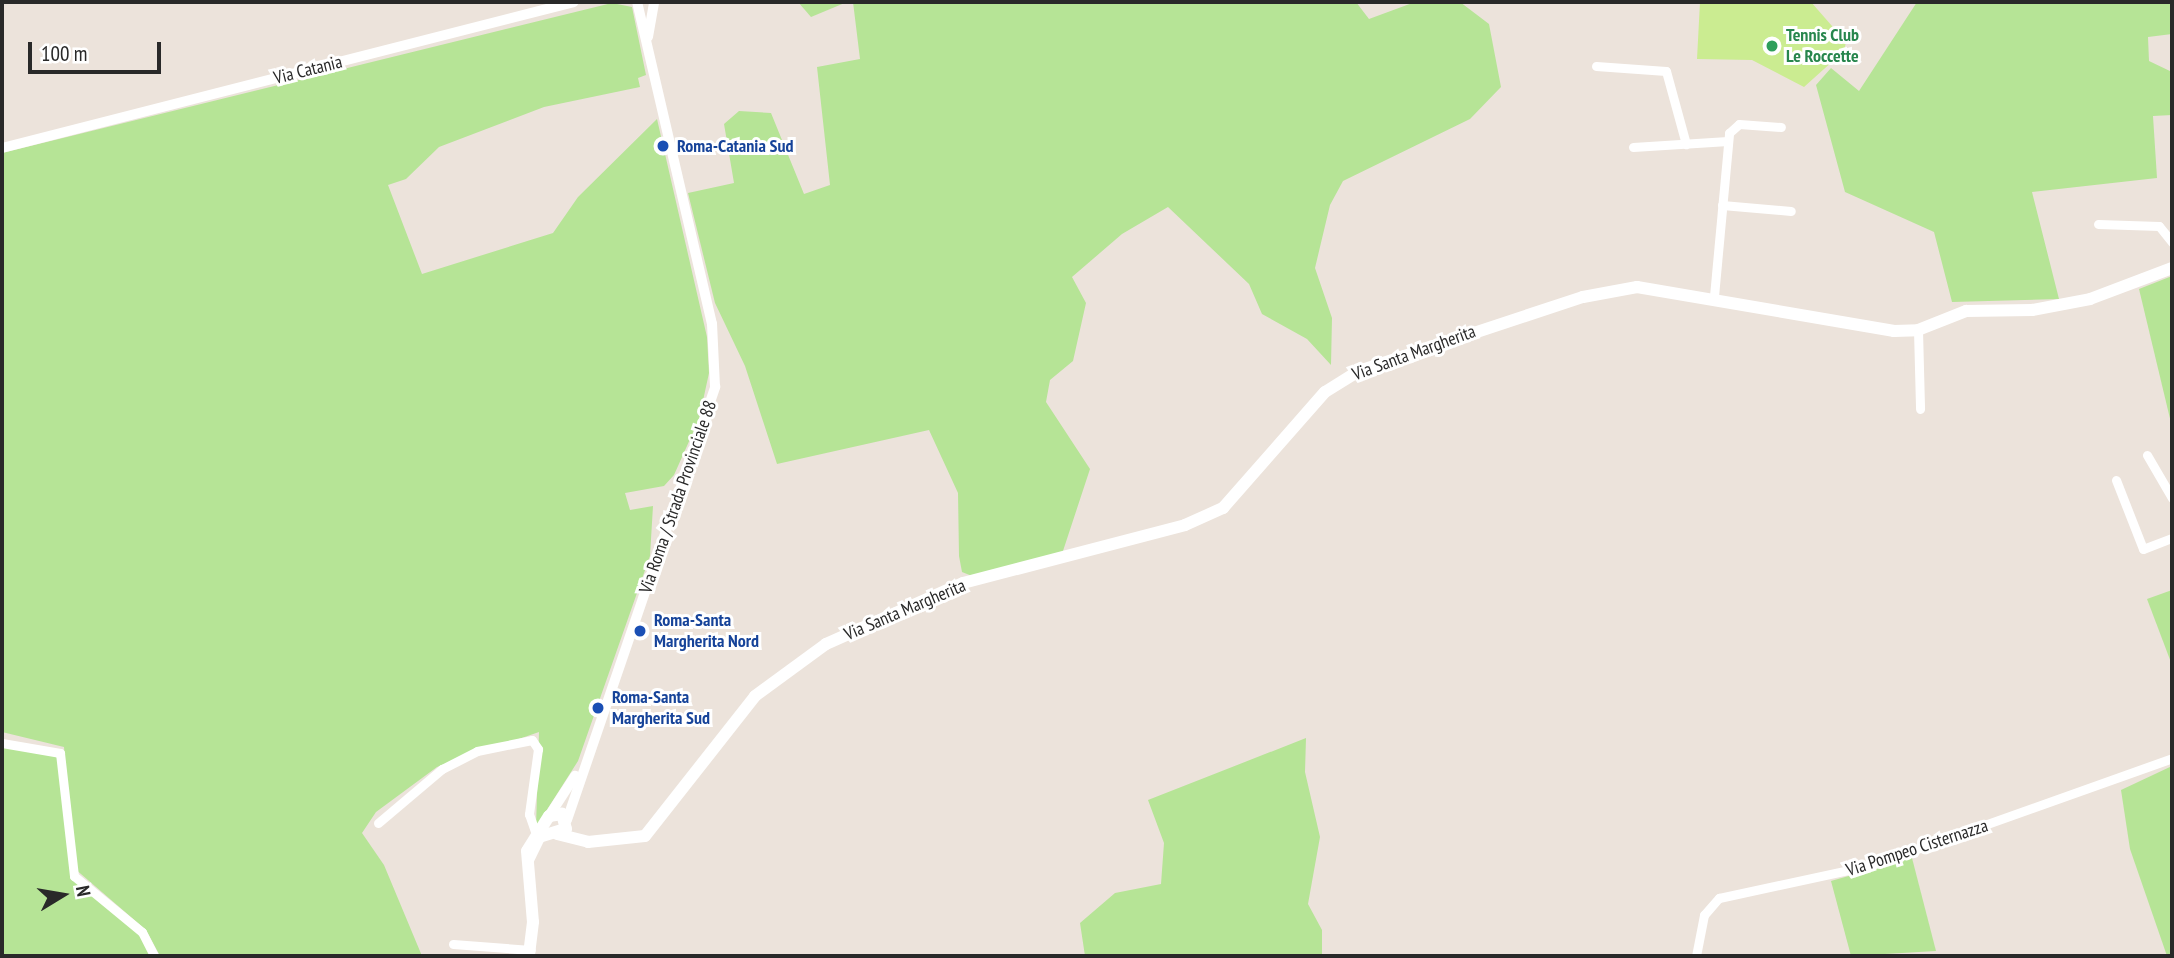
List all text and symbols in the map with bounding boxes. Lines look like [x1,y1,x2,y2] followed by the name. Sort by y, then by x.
[1786,25,1859,68] place label: Tennis Club Le Roccette
[32,28,164,72] scale bar
[1764,38,1780,54] marker: Tennis Club Le Roccette
[41,40,87,67] text: 100 m
[272,51,344,89] street label: Via Catania
[677,135,793,157] place label: Roma-Catania Sud
[655,138,671,154] marker: Roma-Catania Sud
[1349,321,1479,385] street label: Via Santa Margherita
[635,398,721,596] street label: Via Roma / Strada Provinciale 88
[841,575,969,645] street label: Via Santa Margherita
[654,610,759,652] place label: Roma-Santa Margherita Nord
[632,623,648,639] marker: Roma-Santa Margherita Nord
[612,687,710,730] place label: Roma-Santa Margherita Sud
[590,700,606,716] marker: Roma-Santa Margherita Sud
[1843,815,1991,881] street label: Via Pompeo Cisternazza
[28,860,98,930] north arrow
[71,884,96,898] text: N

